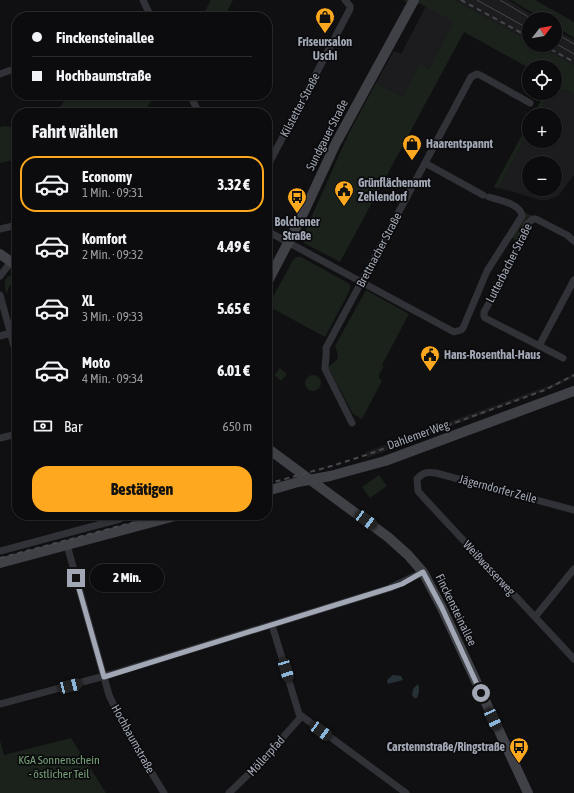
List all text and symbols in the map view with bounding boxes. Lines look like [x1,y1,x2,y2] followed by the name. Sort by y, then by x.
[314,6,336,34] shop icon: Friseursalon Uschi
[522,12,562,52] north arrow
[522,12,562,196] map controls
[56,29,154,46] text: Finckensteinallee
[298,35,352,63] place label: Friseursalon Uschi
[522,60,562,100] button: locate
[56,67,151,84] text: Hochbaumstraße
[277,70,323,140] street label: Kilstetter Straße
[303,97,351,173] street label: Sundgauer Straße
[522,108,562,148] button: +
[32,121,118,142] text: Fahrt wählen
[401,133,423,161] shop icon: Haarentspannt
[426,137,494,151] place label: Haarentspannt
[522,156,562,196] button: −
[34,166,70,202] icon: car
[82,168,132,185] text: Economy
[217,176,250,193] text: 3.32 €
[358,176,431,204] place label: Grünflächenamt Zehlendorf
[333,179,355,207] public building icon: Grünflächenamt Zehlendorf
[82,185,143,200] text: 1 Min. · 09:31
[286,186,308,214] bus stop icon: Bolchener Straße
[353,210,405,290] street label: Brettnacher Straße
[275,215,320,243] place label: Bolchener Straße
[483,221,535,305] street label: Lutterbacher Straße
[34,228,70,264] icon: car
[82,230,127,247] text: Komfort
[217,238,250,255] text: 4.49 €
[82,247,143,262] text: 2 Min. · 09:32
[34,290,70,326] icon: car
[82,292,95,309] text: XL
[217,300,250,317] text: 5.65 €
[82,309,143,324] text: 3 Min. · 09:33
[419,344,441,372] public building icon: Hans-Rosenthal-Haus
[444,348,541,362] place label: Hans-Rosenthal-Haus
[34,352,70,388] icon: car
[82,354,110,371] text: Moto
[217,362,250,379] text: 6.01 €
[82,371,143,386] text: 4 Min. · 09:34
[32,415,54,437] icon: cash
[385,417,452,453] street label: Dahlemer Weg
[64,418,83,435] text: Bar
[223,419,252,434] text: 650 m
[32,466,252,512] button: Bestätigen
[458,472,538,506] street label: Jägerndorfer Zeile
[353,508,379,532] car
[460,538,519,599] street label: Weißwasserweg
[90,564,164,592] callout: 2 Min.
[67,569,85,587] route end
[113,570,141,585] text: 2 Min.
[433,572,479,648] street label: Finckensteinallee
[277,657,295,683] car
[57,677,83,695] car
[472,684,490,702] route start
[108,702,158,776] street label: Hochbaumstraße
[482,706,504,732] car
[308,719,334,743] car
[244,733,288,779] street label: Möllerpfad
[508,736,530,764] bus stop icon: Carstennstraße/Ringstraße
[387,740,506,754] place label: Carstennstraße/Ringstraße
[18,753,100,781] park label: KGA Sonnenschein - östlicher Teil

